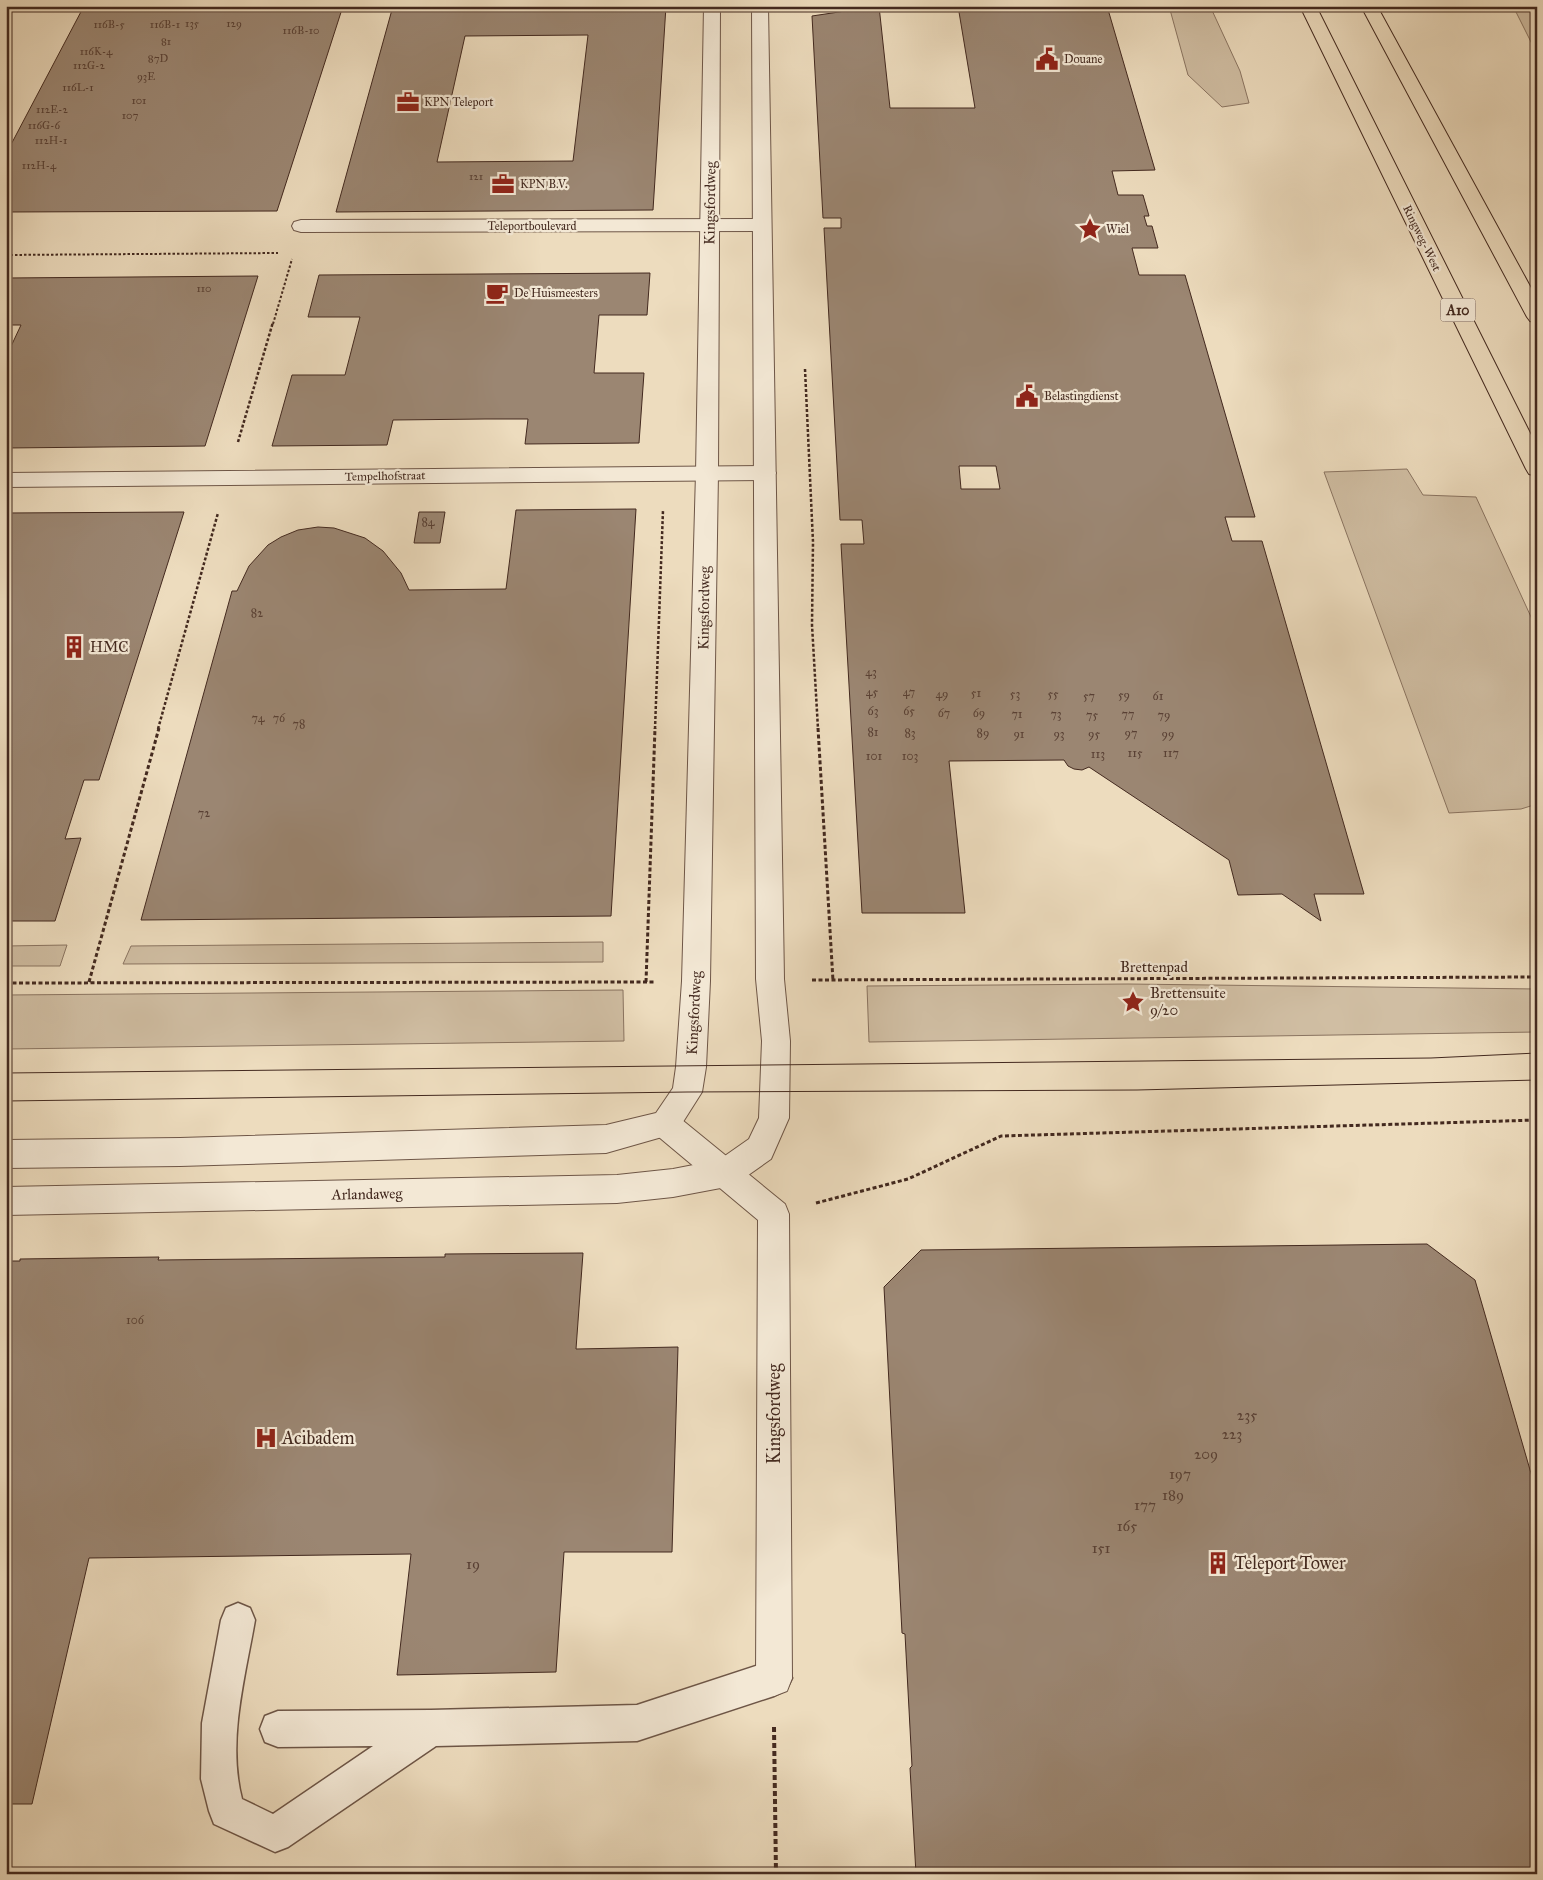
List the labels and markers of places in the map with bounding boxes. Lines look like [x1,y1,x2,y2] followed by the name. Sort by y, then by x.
[1034,46,1060,72] public building icon: Douane
[1064,52,1103,66] place label: Douane
[395,89,421,115] office icon: KPN Teleport
[424,95,494,109] place label: KPN Teleport
[490,171,516,197] office icon: KPN B.V.
[520,177,568,191] place label: KPN B.V.
[1077,216,1103,242] place icon: Wiel
[1106,222,1130,236] place label: Wiel
[484,280,510,306] cafe icon: De Huismeesters
[514,286,598,300] place label: De Huismeesters
[1014,383,1040,409] public building icon: Belastingdienst
[1044,389,1119,404] place label: Belastingdienst
[61,634,87,660] building icon: HMC
[90,638,129,656] place label: HMC
[1150,984,1226,1019] place label: Brettensuite 9/20
[1120,989,1146,1015] place icon: Brettensuite 9/20
[253,1425,279,1451] hospital icon: Acibadem
[281,1427,355,1449] place label: Acibadem
[1205,1550,1231,1576] building icon: Teleport Tower
[1234,1552,1346,1574] place label: Teleport Tower

